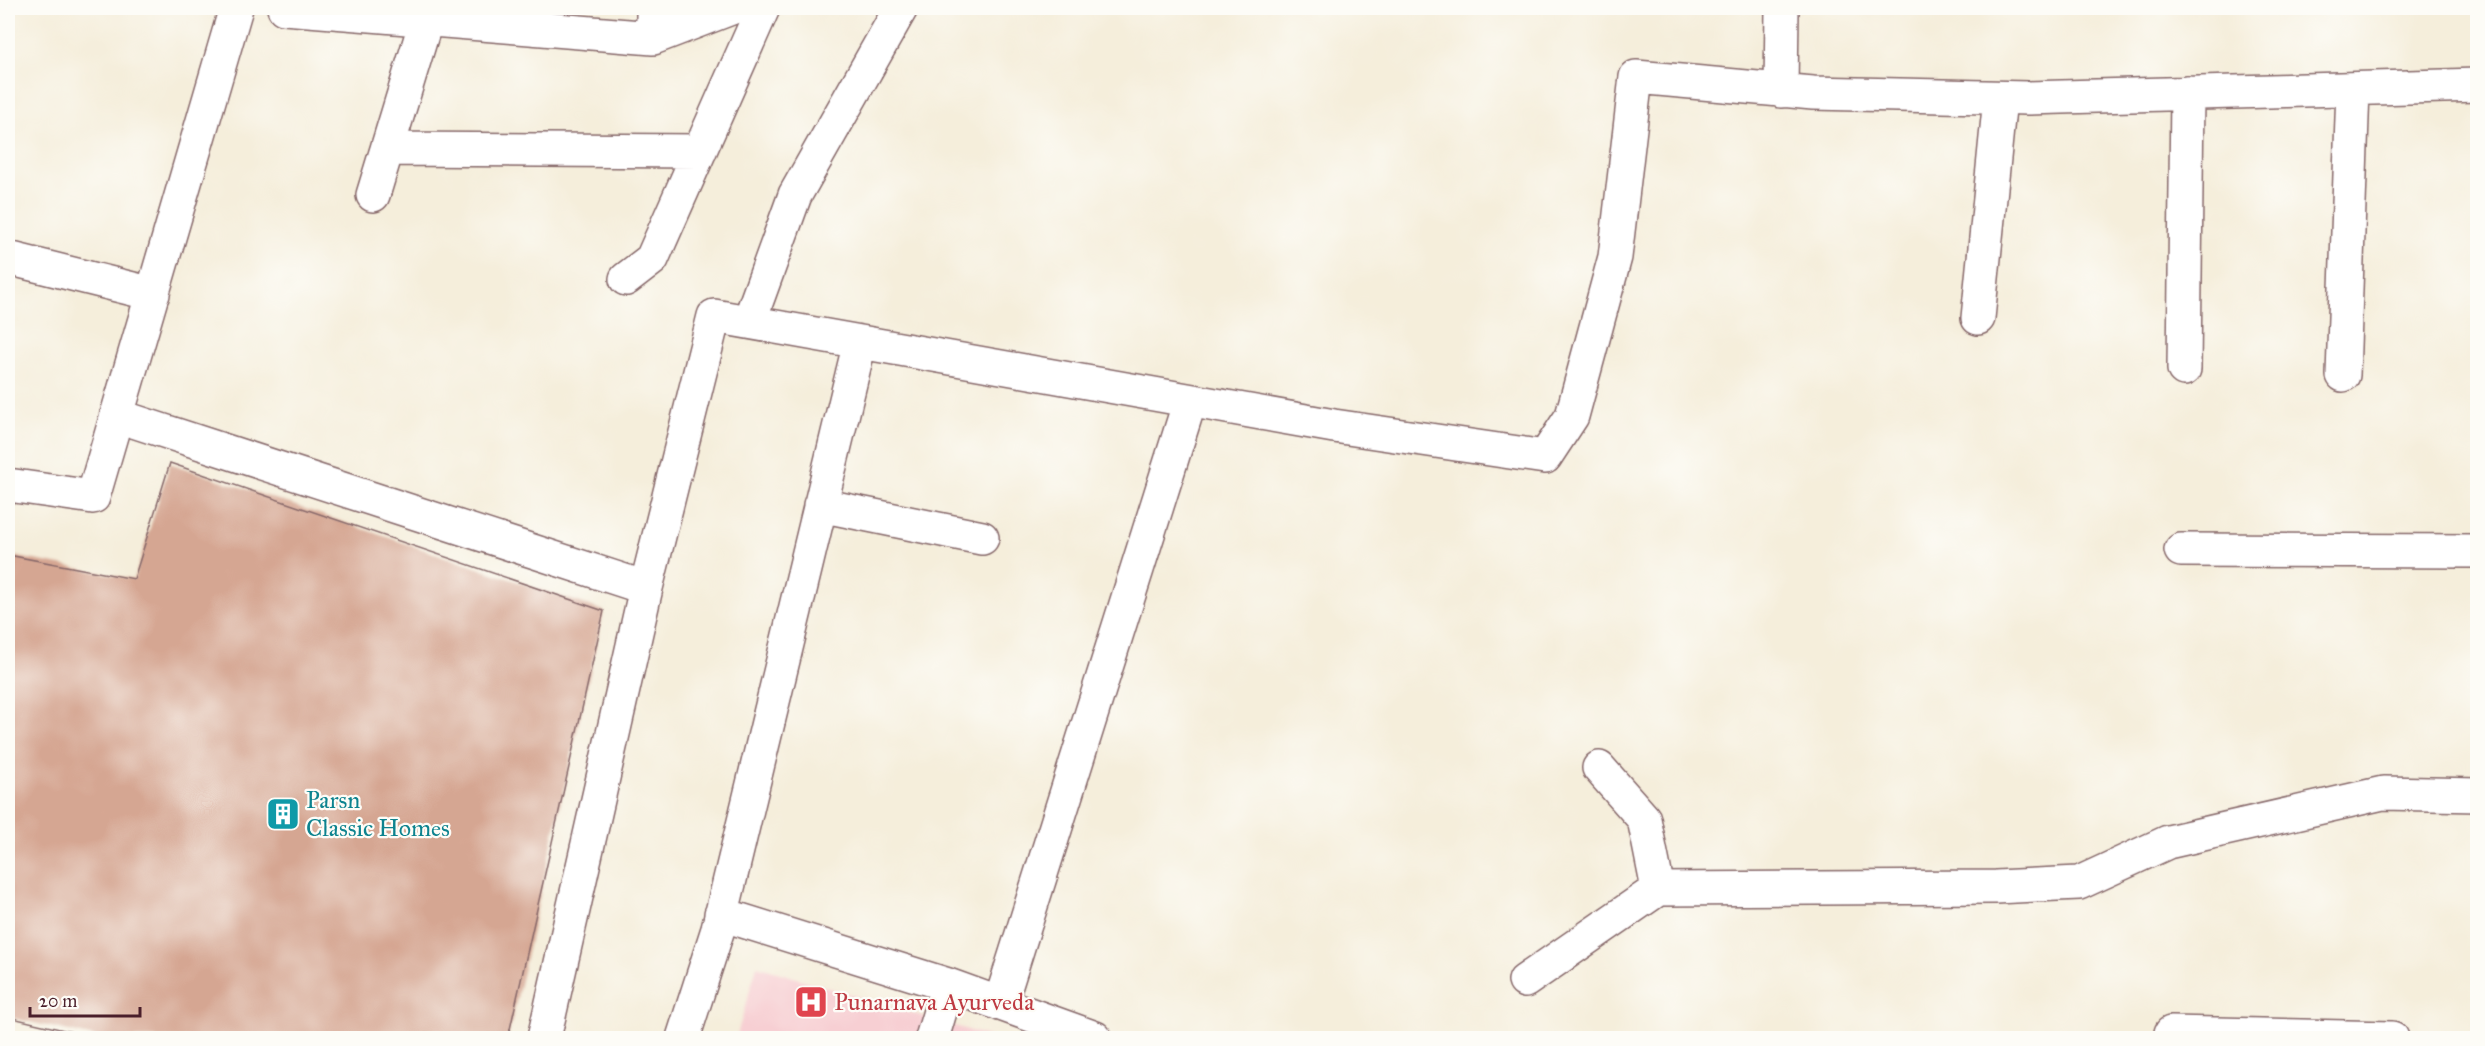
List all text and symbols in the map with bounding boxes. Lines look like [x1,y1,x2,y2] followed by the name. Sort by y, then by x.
[306,785,450,843] place label: Parsn Classic Homes
[265,796,301,832] building icon: Parsn Classic Homes
[30,980,140,1018] scale bar
[793,984,829,1020] hospital icon: Punarnava Ayurveda
[834,987,1035,1017] place label: Punarnava Ayurveda
[39,990,77,1012] text: 20 m

